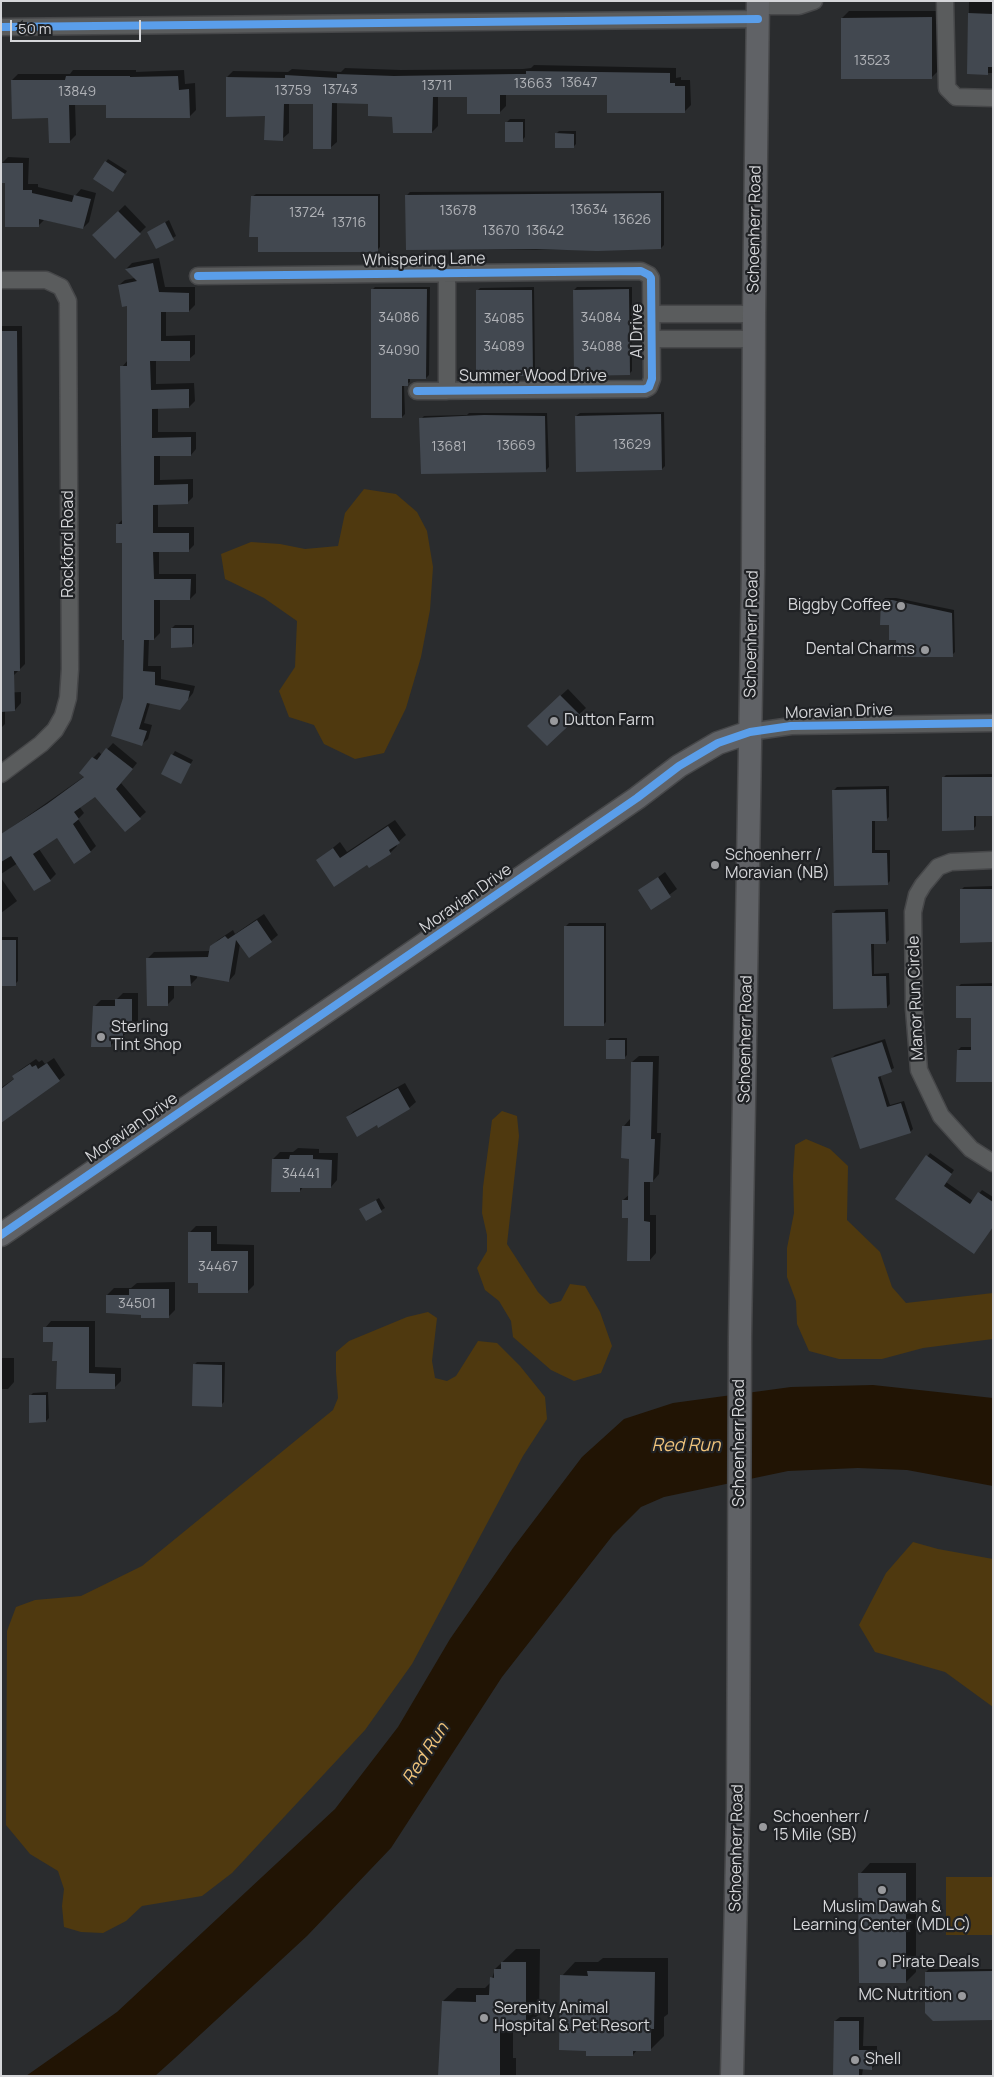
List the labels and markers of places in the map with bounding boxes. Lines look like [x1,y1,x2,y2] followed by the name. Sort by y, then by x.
[788,596,891,616] place label: Biggby Coffee
[895,600,907,612] marker: Biggby Coffee
[806,640,915,660] place label: Dental Charms
[919,644,931,656] marker: Dental Charms
[564,711,654,731] place label: Dutton Farm
[548,715,560,727] marker: Dutton Farm
[725,846,830,884] place label: Schoenherr / Moravian (NB)
[709,859,721,871] marker: Schoenherr / Moravian (NB)
[111,1018,182,1056] place label: Sterling Tint Shop
[95,1031,107,1043] marker: Sterling Tint Shop
[773,1808,869,1846] place label: Schoenherr / 15 Mile (SB)
[757,1821,769,1833] marker: Schoenherr / 15 Mile (SB)
[876,1884,888,1896] marker: Muslim Dawah & Learning Center (MDLC)
[793,1898,971,1936] place label: Muslim Dawah & Learning Center (MDLC)
[892,1953,979,1973] place label: Pirate Deals
[876,1957,888,1969] marker: Pirate Deals
[858,1986,952,2006] place label: MC Nutrition
[956,1990,968,2002] marker: MC Nutrition
[494,1999,650,2037] place label: Serenity Animal Hospital & Pet Resort
[478,2012,490,2024] marker: Serenity Animal Hospital & Pet Resort
[865,2050,901,2070] place label: Shell
[849,2054,861,2066] marker: Shell

